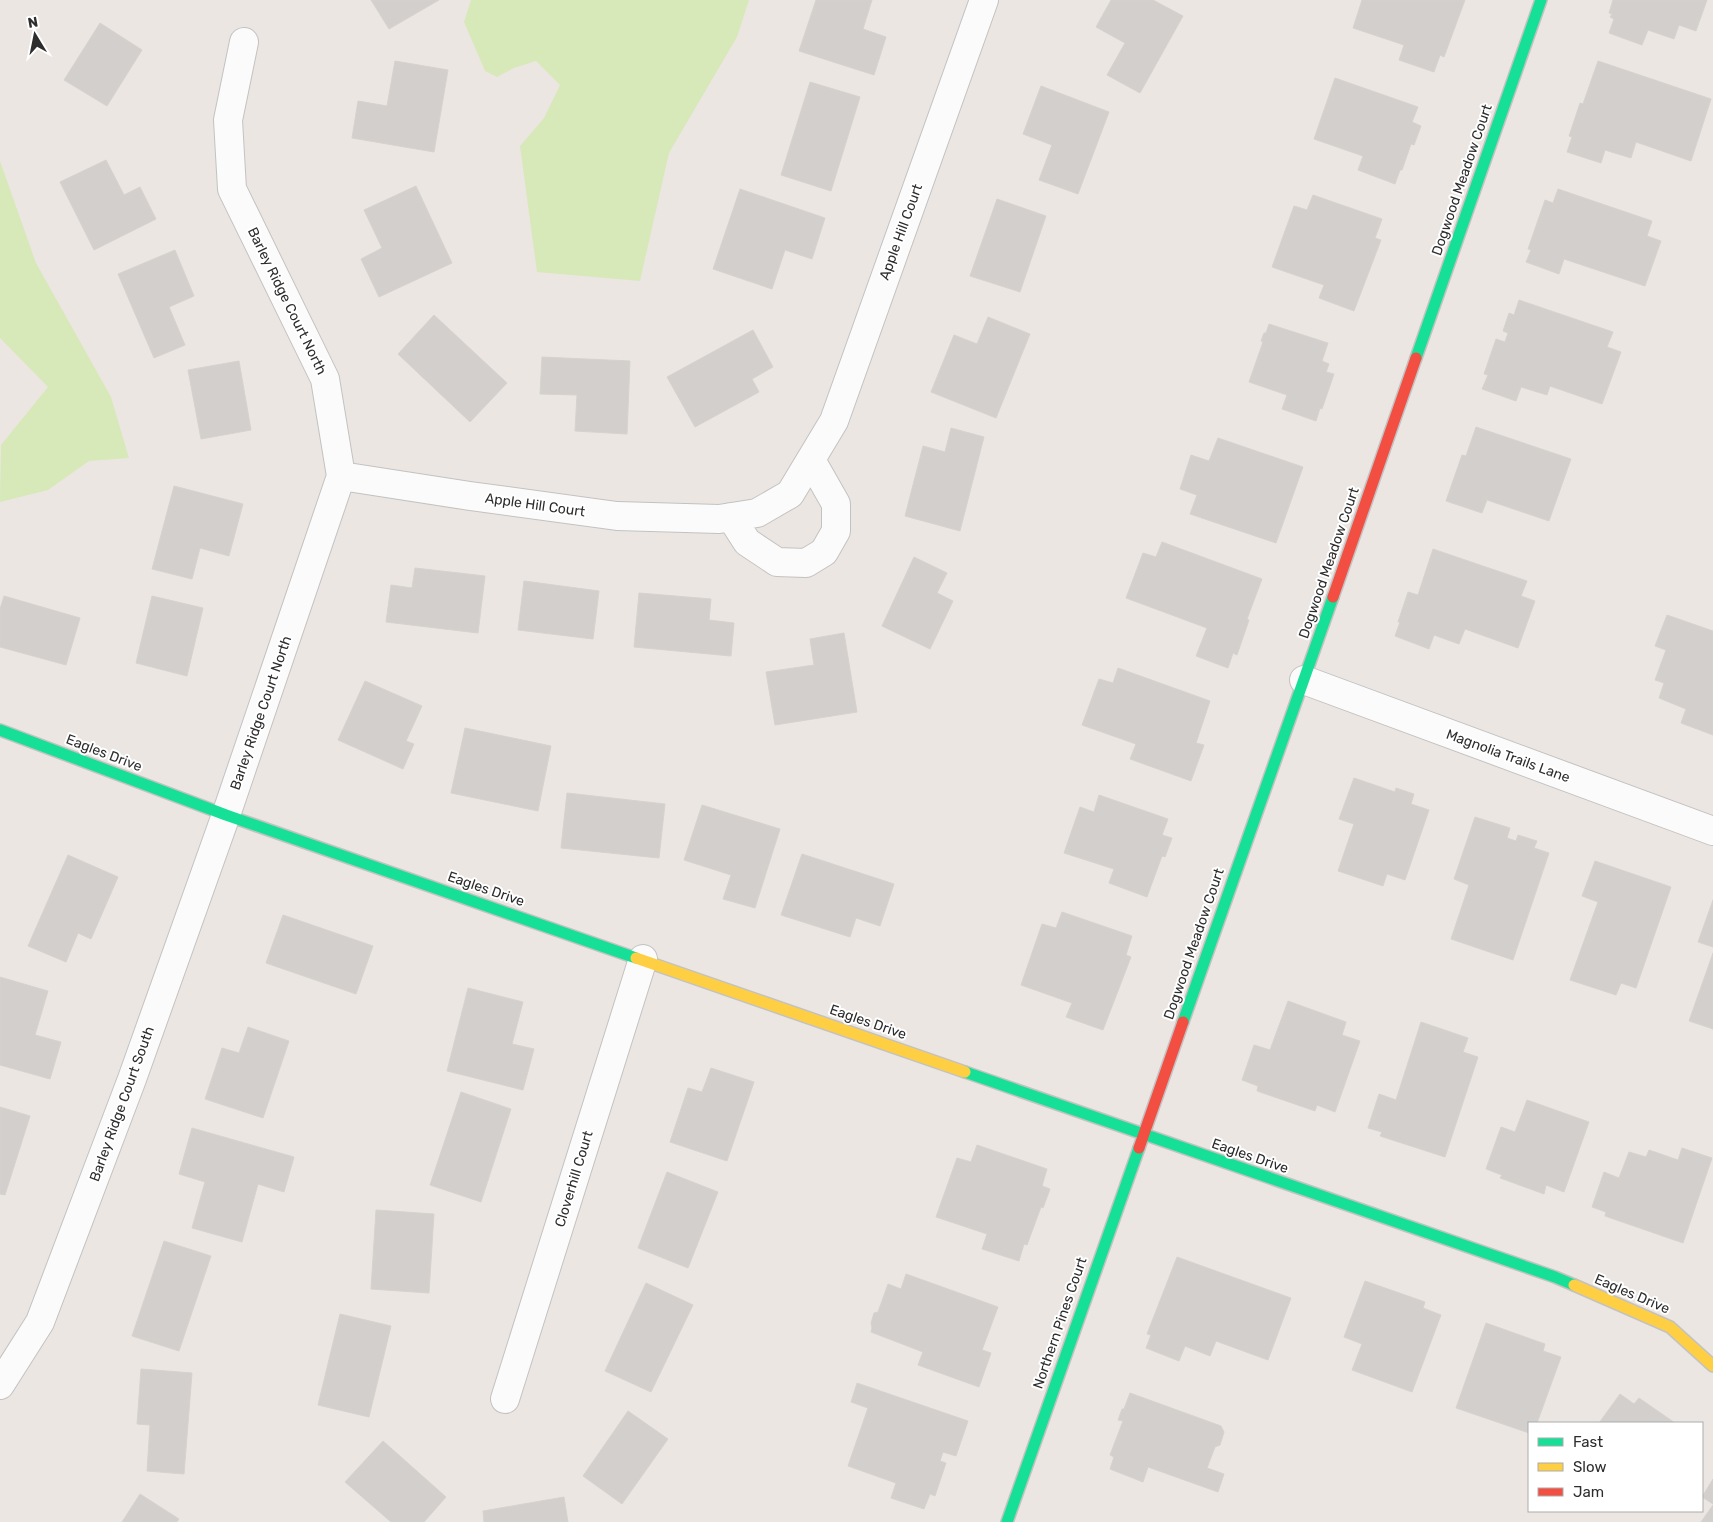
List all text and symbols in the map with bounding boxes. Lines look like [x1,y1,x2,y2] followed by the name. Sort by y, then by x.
[10,10,60,60] north arrow
[26,13,39,32] text: N
[1428,102,1496,258] street label: Dogwood Meadow Court
[876,181,926,282] street label: Apple Hill Court
[244,225,330,377] street label: Barley Ridge Court North
[1295,485,1363,641] street label: Dogwood Meadow Court
[484,490,587,521] street label: Apple Hill Court
[227,634,295,792] street label: Barley Ridge Court North
[1444,726,1572,786] street label: Magnolia Trails Lane
[64,731,145,775] street label: Eagles Drive
[1160,866,1228,1022] street label: Dogwood Meadow Court
[445,868,527,910] street label: Eagles Drive
[827,1001,909,1043] street label: Eagles Drive
[86,1024,158,1184] street label: Barley Ridge Court South
[551,1128,597,1229] street label: Cloverhill Court
[1209,1135,1291,1177] street label: Eagles Drive
[1029,1254,1091,1391] street label: Northern Pines Court
[1592,1271,1672,1318] street label: Eagles Drive
[1528,1422,1703,1512] legend
[1573,1433,1603,1451] text: Fast
[1573,1458,1606,1476] text: Slow
[1573,1483,1604,1501] text: Jam

